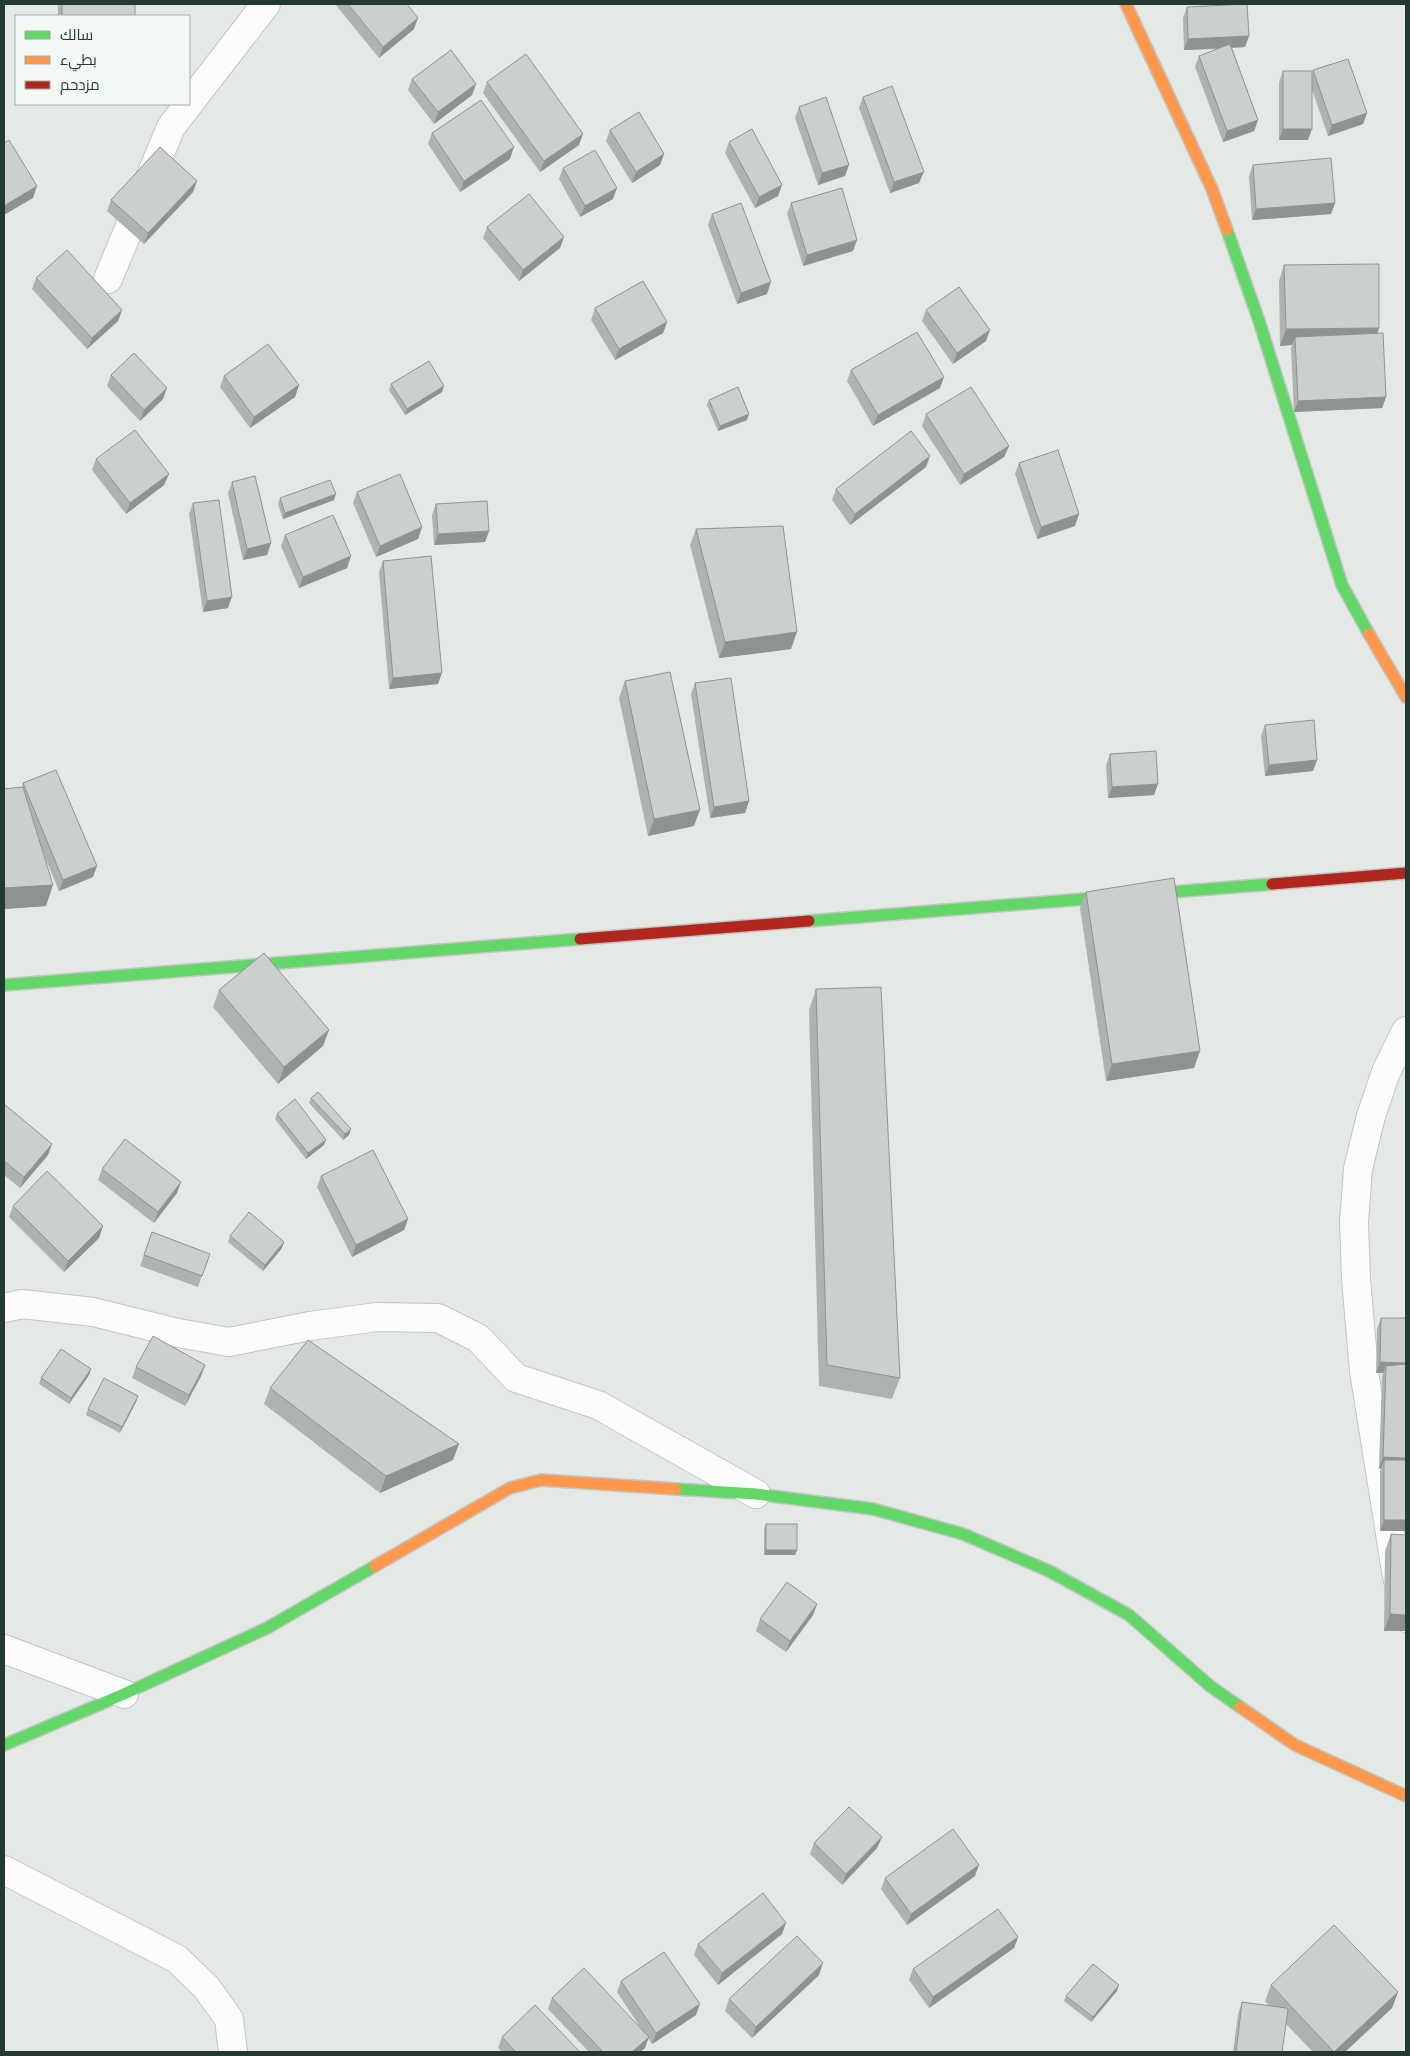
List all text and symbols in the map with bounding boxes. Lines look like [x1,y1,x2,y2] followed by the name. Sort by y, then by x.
[15,15,190,105] legend
[60,26,93,43] text: سالك
[60,51,97,72] text: بطيء
[60,76,100,95] text: مزدحم

